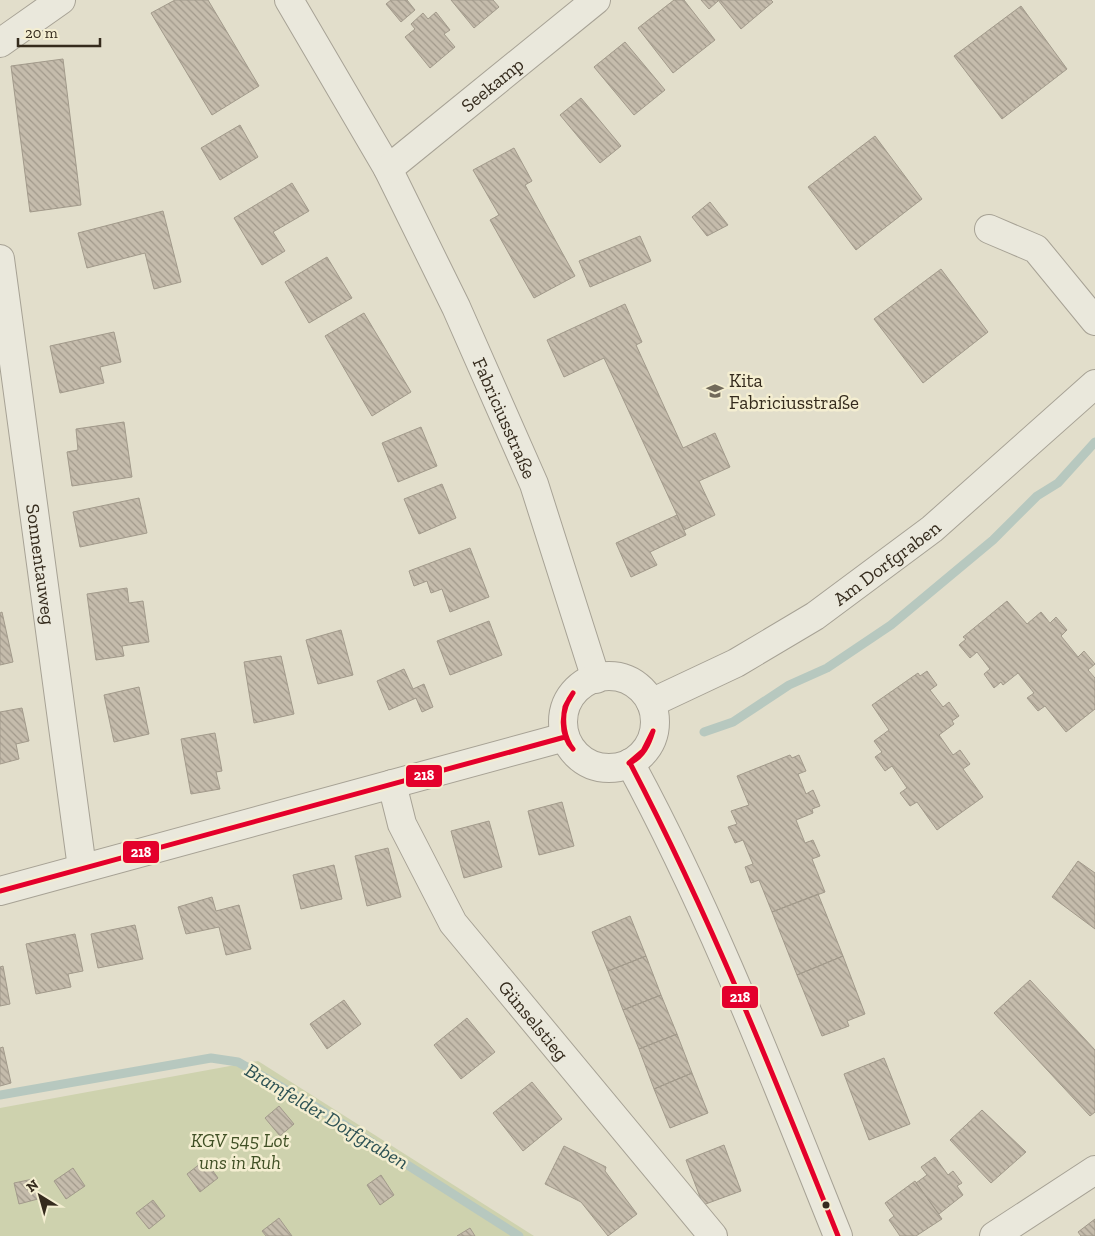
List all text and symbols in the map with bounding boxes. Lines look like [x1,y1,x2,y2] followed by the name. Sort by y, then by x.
[18,15,100,47] scale bar
[25,24,58,42] text: 20 m
[456,52,528,117] street label: Seekamp
[468,354,542,482] street label: Fabriciusstraße
[729,369,859,414] place label: Kita Fabriciusstraße
[705,381,725,401] school or university icon: Kita Fabriciusstraße
[22,502,61,627] street label: Sonnentauweg
[828,516,945,610] street label: Am Dorfgraben
[405,764,443,788] line badge: 218
[414,767,435,784] text: 218
[122,840,160,864] line badge: 218
[131,844,152,861] text: 218
[494,976,574,1065] street label: Günselstieg
[721,985,759,1009] line badge: 218
[730,989,751,1006] text: 218
[241,1058,413,1174] water label: Bramfelder Dorfgraben
[191,1129,290,1174] park label: KGV 545 Lot uns in Ruh
[15,1171,65,1221] north arrow
[23,1176,42,1196] text: N
[821,1200,831,1210] unlabelled marker

